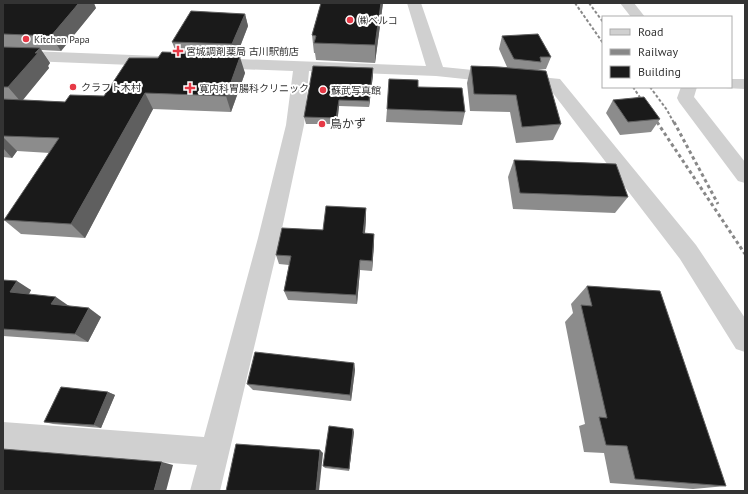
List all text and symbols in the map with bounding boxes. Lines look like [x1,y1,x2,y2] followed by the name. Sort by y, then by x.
[358,14,398,27] place label: ㈱ベルコ
[345,15,355,25] marker: ㈱ベルコ
[602,16,732,88] legend
[638,24,663,39] text: Road
[34,33,90,46] place label: Kitchen Papa
[21,34,31,44] marker: Kitchen Papa
[638,44,678,59] text: Railway
[186,45,299,58] place label: 宮城調剤薬局 古川駅前店
[173,46,183,56] marker: 宮城調剤薬局 古川駅前店
[638,64,681,79] text: Building
[81,81,141,94] place label: クラフト木村
[68,82,78,92] marker: クラフト木村
[184,82,196,94] marker: 寛内科胃腸科クリニック
[199,82,309,95] place label: 寛内科胃腸科クリニック
[331,84,381,97] place label: 蘇武写真館
[318,85,328,95] marker: 蘇武写真館
[330,116,366,131] place label: 鳥かず
[317,119,327,129] marker: 鳥かず

